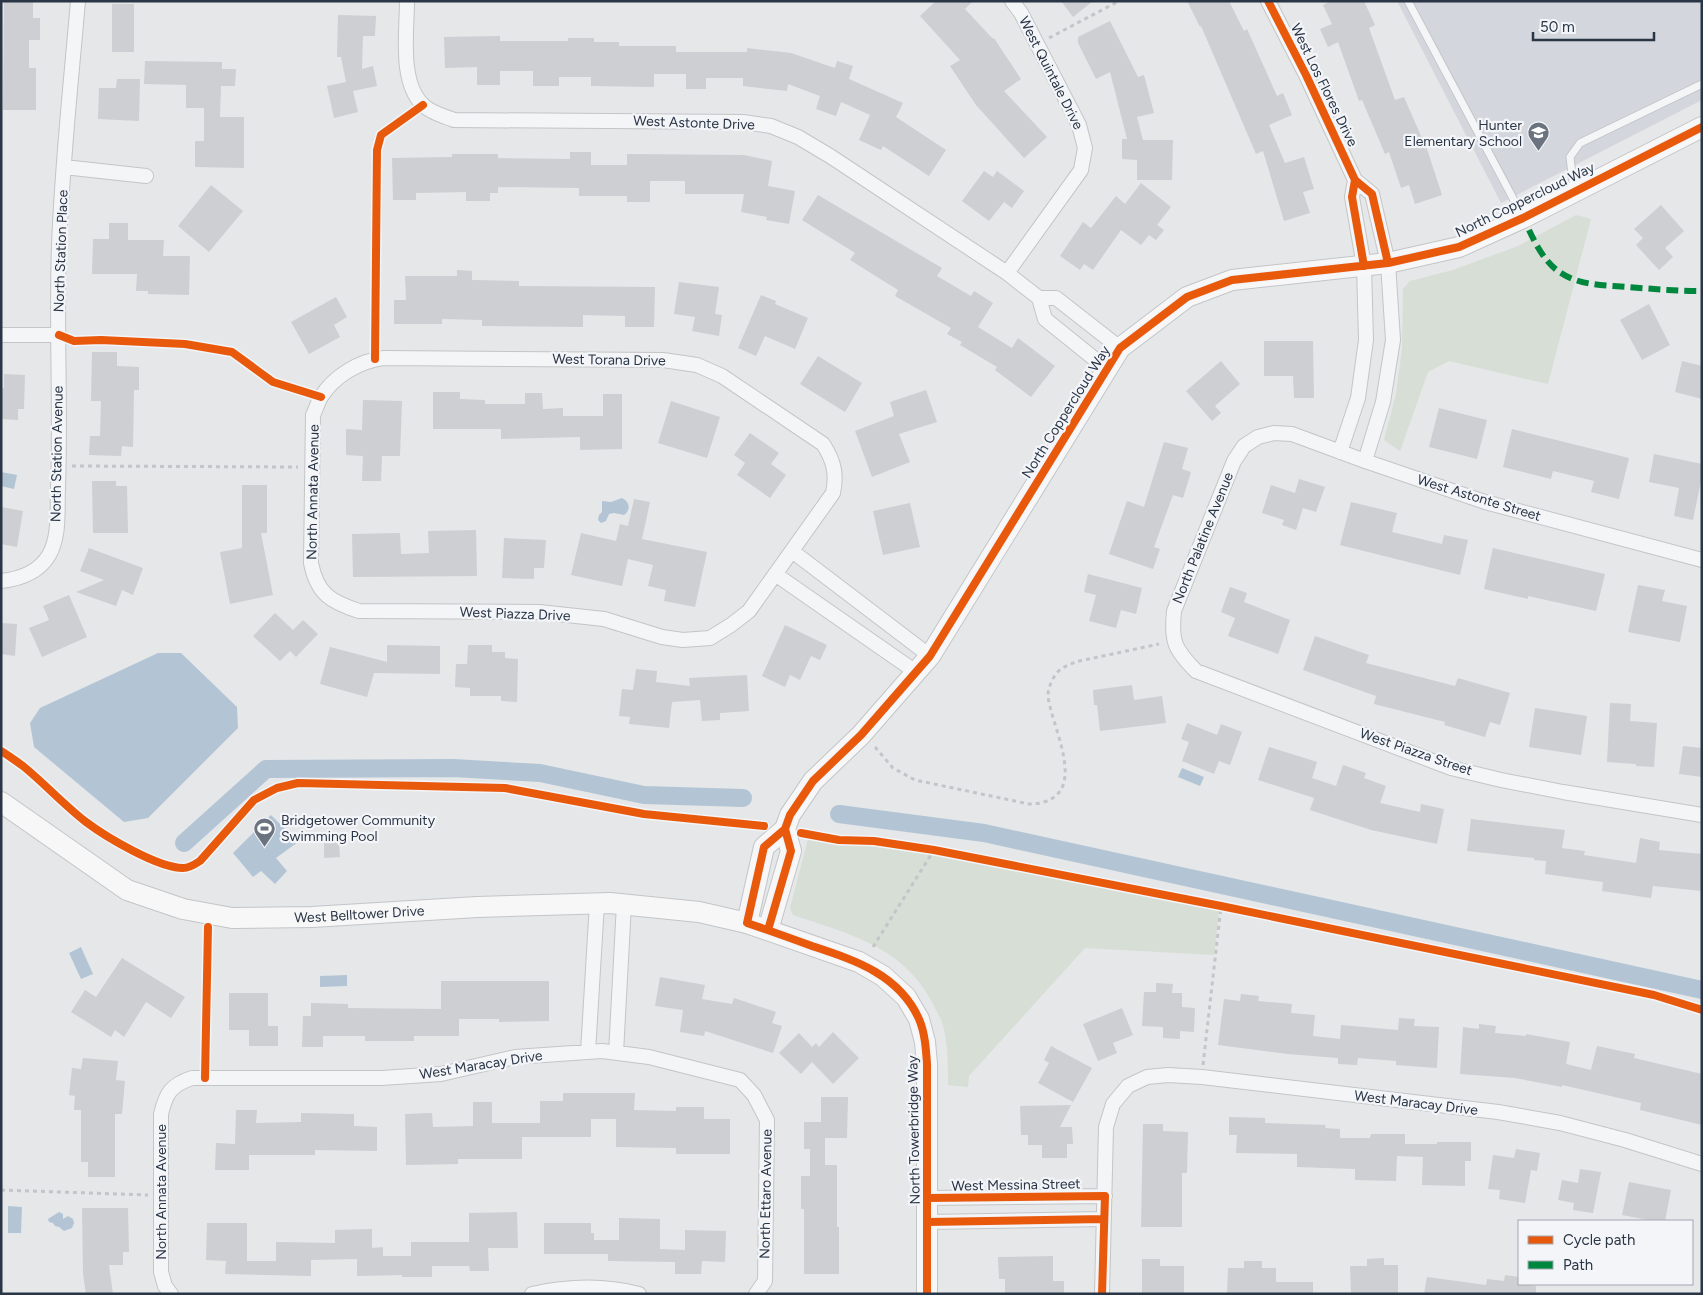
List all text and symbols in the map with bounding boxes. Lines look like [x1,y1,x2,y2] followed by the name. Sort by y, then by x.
[1533,10,1654,42] scale bar
[1015,14,1087,133] street label: West Quintale Drive
[1540,18,1575,36] text: 50 m
[1287,21,1361,150] street label: West Los Flores Drive
[633,112,755,134] street label: West Astonte Drive
[1404,117,1522,150] place label: Hunter Elementary School
[1526,121,1550,152] school or university icon: Hunter Elementary School
[1453,159,1598,241] street label: North Coppercloud Way
[50,189,72,313] street label: North Station Place
[1018,342,1114,481] street label: North Coppercloud Way
[552,351,666,369] street label: West Torana Drive
[47,385,67,522] street label: North Station Avenue
[303,424,323,560] street label: North Annata Avenue
[1169,469,1237,606] street label: North Palatine Avenue
[1415,471,1543,525] street label: West Astonte Street
[459,604,571,624] street label: West Piazza Drive
[1358,725,1474,779] street label: West Piazza Street
[281,812,436,845] place label: Bridgetower Community Swimming Pool
[253,816,277,847] sports icon: Bridgetower Community Swimming Pool
[294,902,425,926] street label: West Belltower Drive
[418,1047,544,1083] street label: West Maracay Drive
[904,1055,924,1205] street label: North Towerbridge Way
[1353,1087,1479,1119] street label: West Maracay Drive
[153,1124,170,1260] street label: North Annata Avenue
[756,1129,776,1259] street label: North Ettaro Avenue
[951,1175,1081,1195] street label: West Messina Street
[1518,1220,1693,1285] legend
[1563,1231,1635,1249] text: Cycle path
[1563,1256,1593,1274] text: Path

